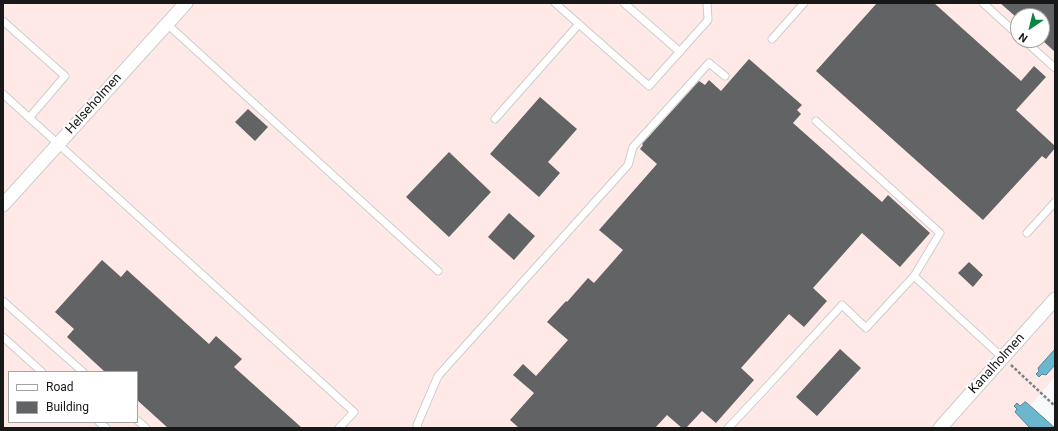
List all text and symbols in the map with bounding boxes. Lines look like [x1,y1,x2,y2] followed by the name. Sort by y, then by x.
[1010,8,1050,48] north arrow
[1017,30,1030,45] text: N
[63,70,125,138] street label: Helseholmen
[966,331,1028,397] street label: Kanalholmen
[8,371,138,423] legend
[46,380,74,394] text: Road
[46,400,89,414] text: Building

